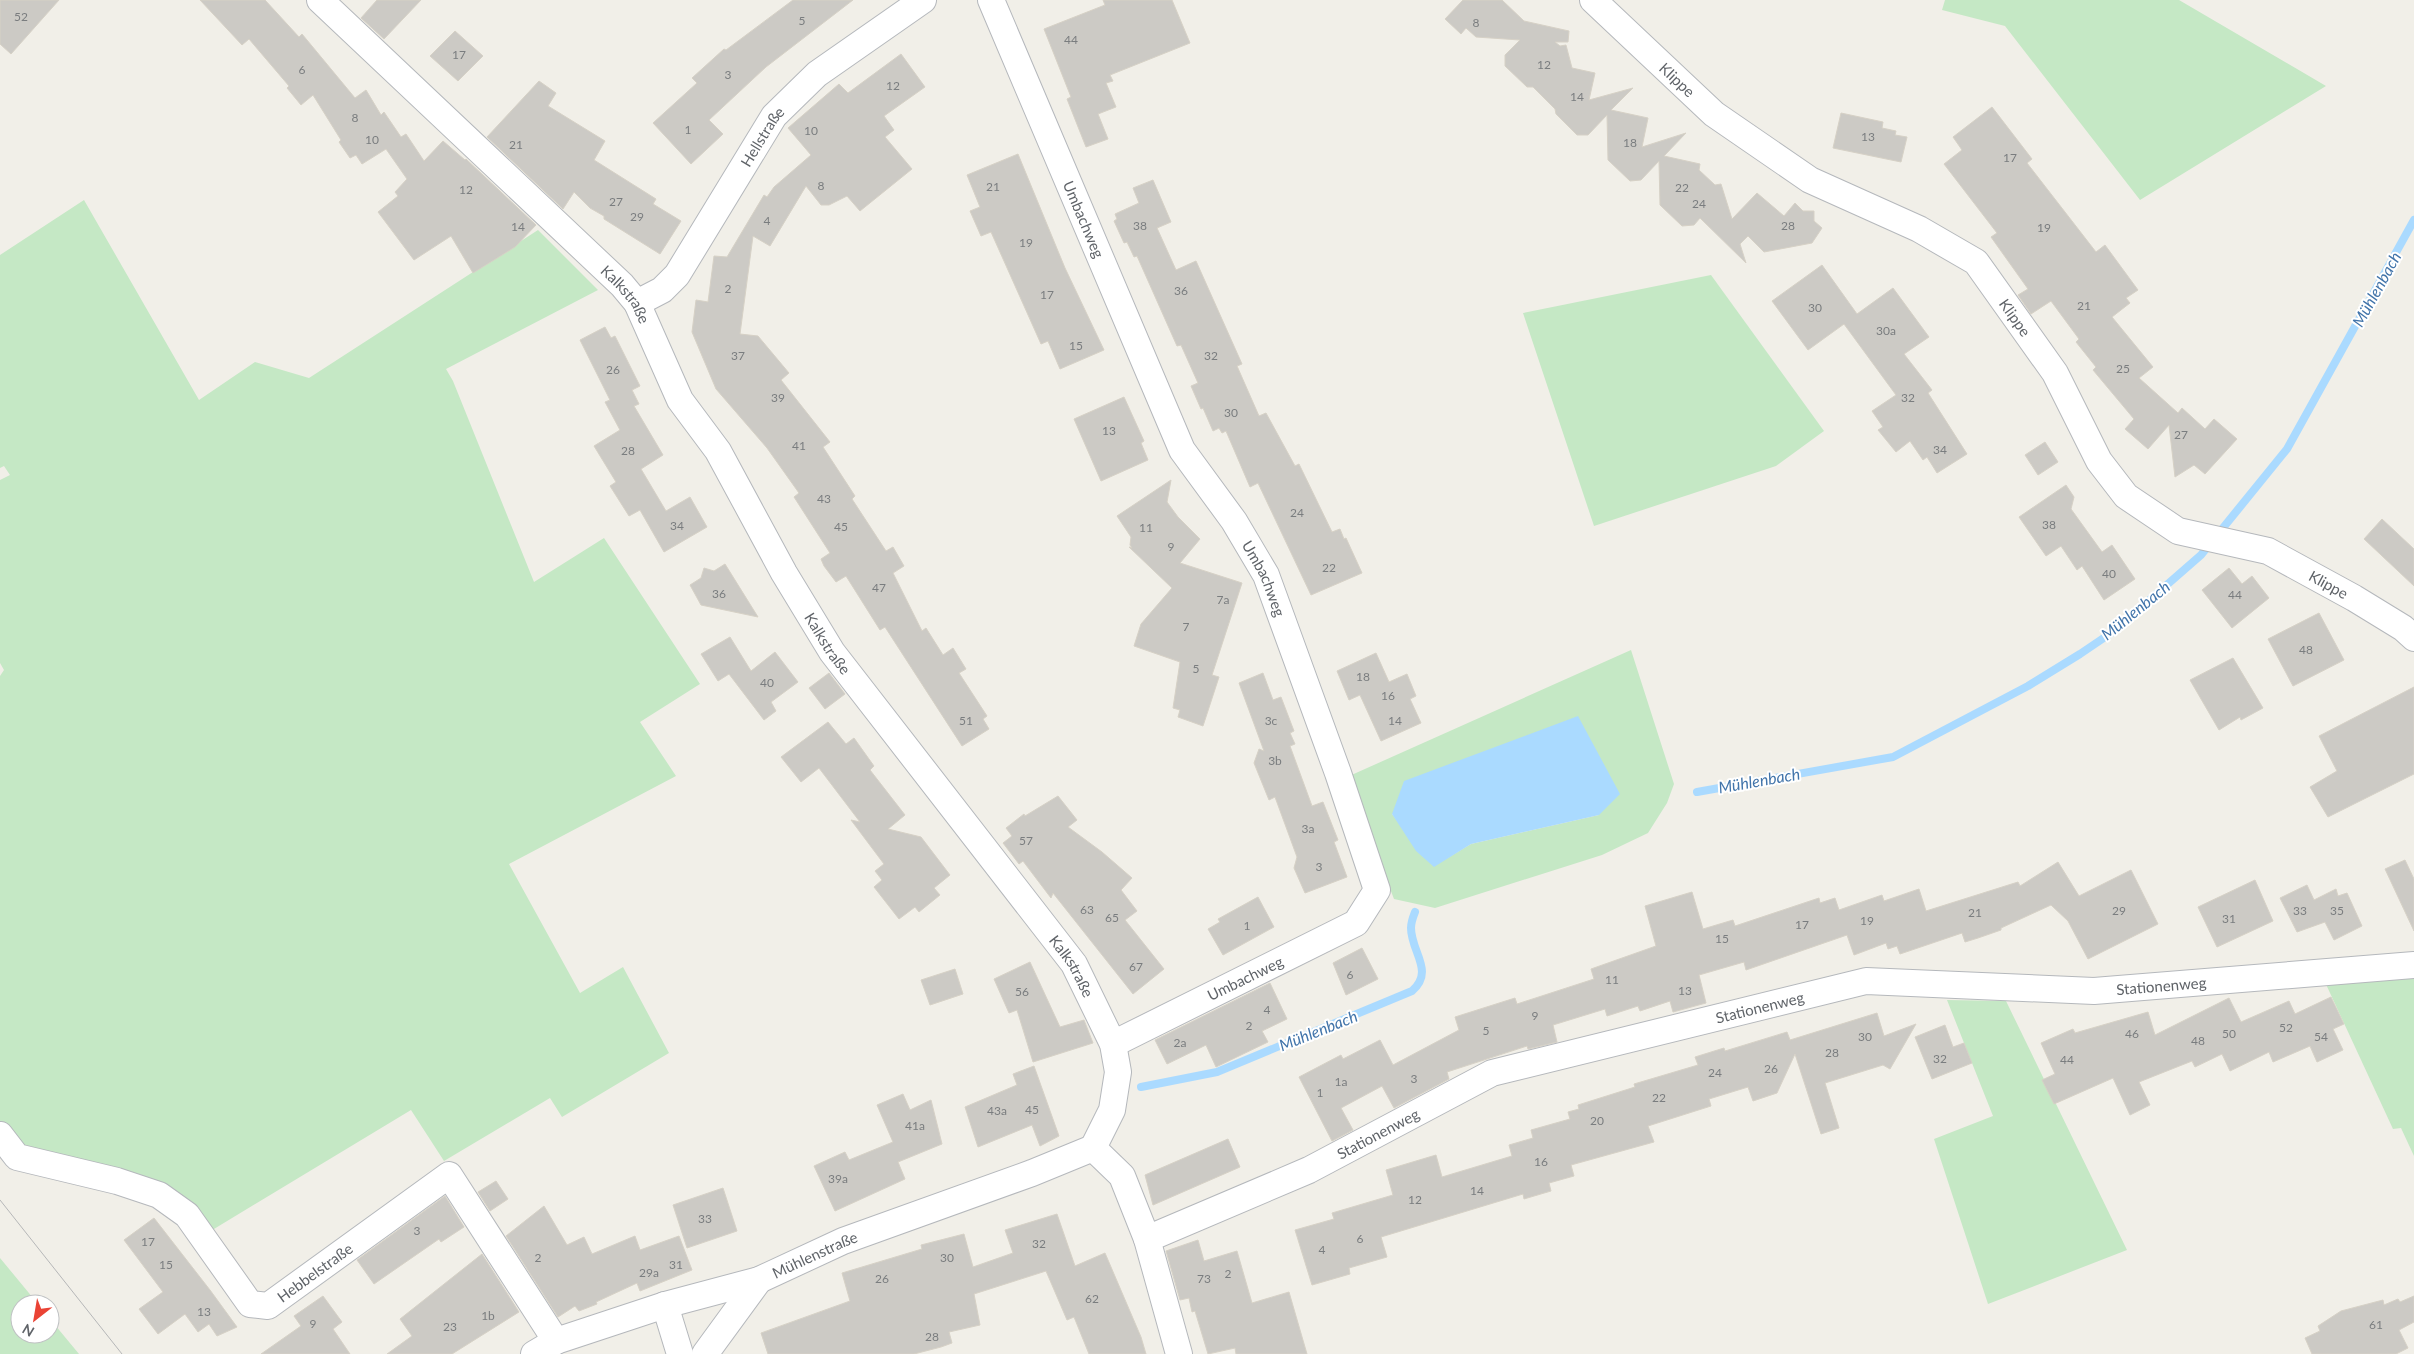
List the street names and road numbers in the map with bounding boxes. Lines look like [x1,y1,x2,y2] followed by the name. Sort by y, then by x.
[1656,59,1699,101] street label: Klippe
[736,102,788,170] street label: Hellstraße
[1060,178,1108,260] street label: Umbachweg
[598,261,654,326] street label: Kalkstraße
[1996,295,2035,340] street label: Klippe
[1239,537,1289,619] street label: Umbachweg
[2306,566,2351,602] street label: Klippe
[801,609,855,678] street label: Kalkstraße
[1046,931,1098,1000] street label: Kalkstraße
[1204,952,1286,1004] street label: Umbachweg
[2115,973,2207,998] street label: Stationenweg
[1714,988,1806,1027] street label: Stationenweg
[1334,1104,1422,1163] street label: Stationenweg
[769,1228,860,1282] street label: Mühlenstraße
[273,1239,356,1306] street label: Hebbelstraße

